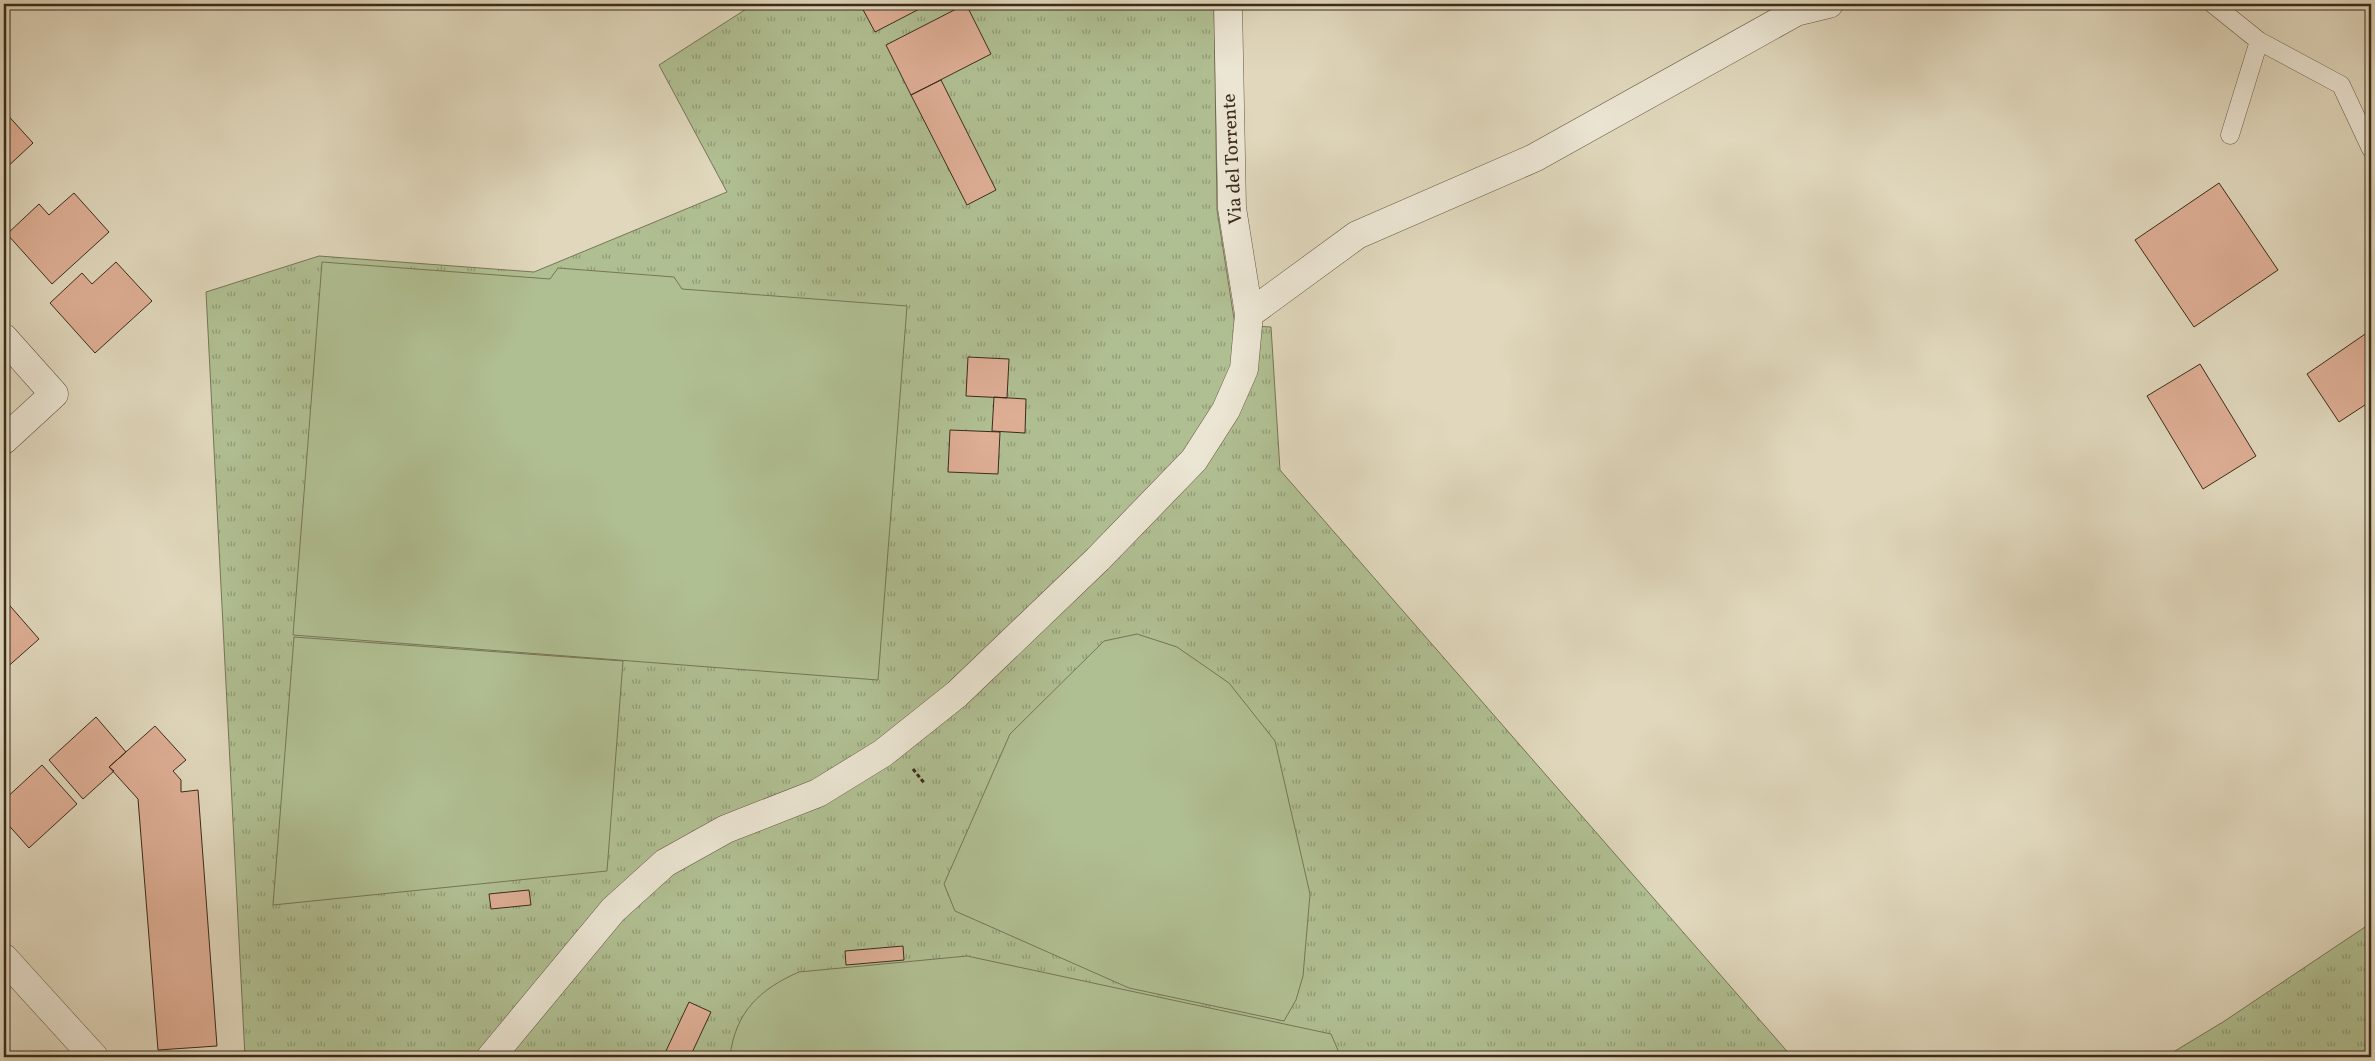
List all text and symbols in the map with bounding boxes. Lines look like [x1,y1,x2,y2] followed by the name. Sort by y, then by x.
[1217,93,1249,225] street label: Via del Torrente

